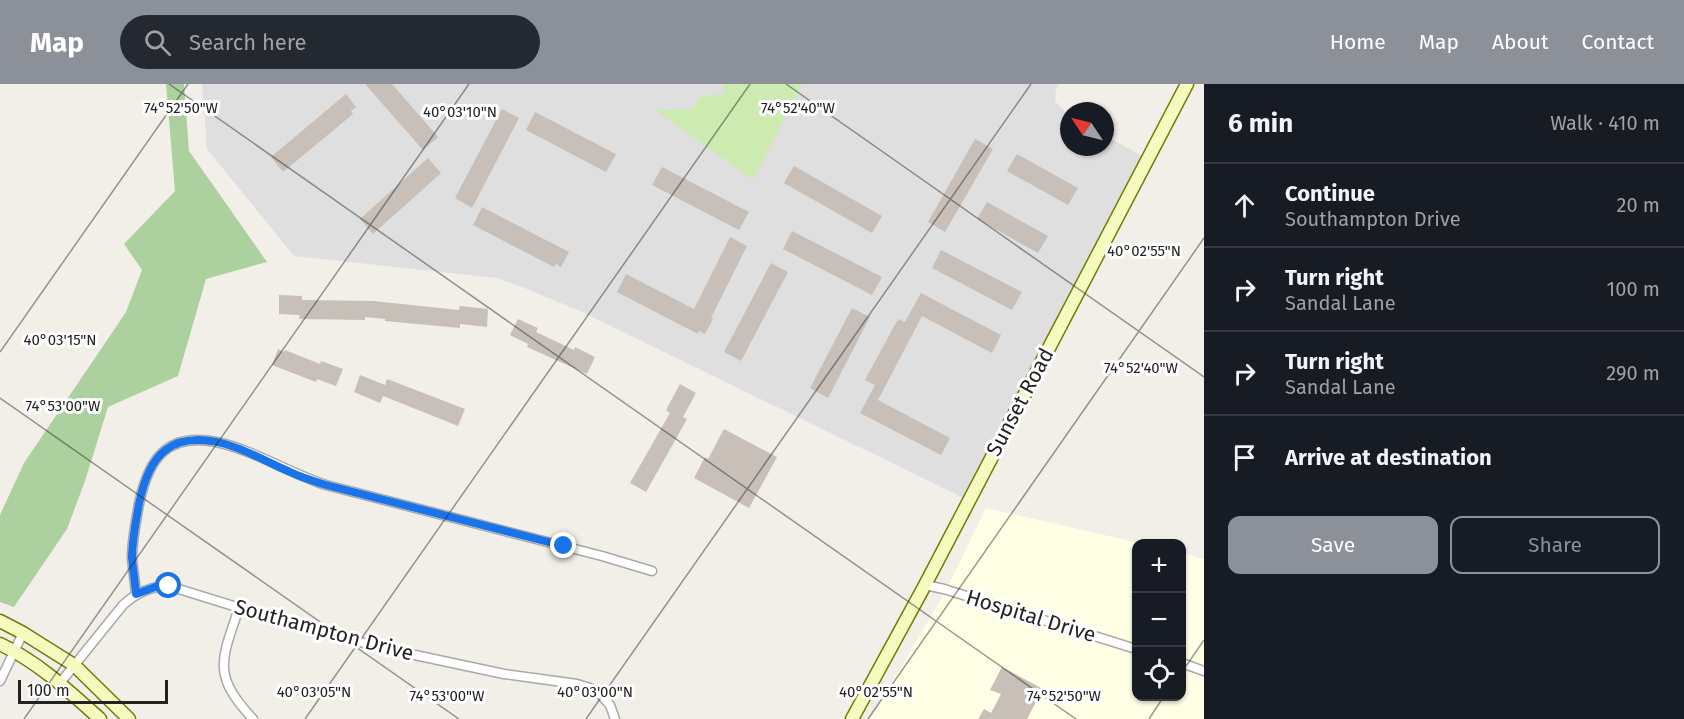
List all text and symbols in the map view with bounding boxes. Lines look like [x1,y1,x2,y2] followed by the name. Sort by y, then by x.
[120,15,540,69] search box
[30,26,84,59] text: Map
[141,26,174,59] icon: search
[189,29,307,56] text: Search here
[1330,29,1386,55] text: Home
[1419,29,1459,55] text: Map
[1492,29,1549,55] text: About
[1582,29,1654,55] text: Contact
[144,99,219,117] text: 74°52'50"W
[761,99,836,117] text: 74°52'40"W
[1060,102,1114,156] north arrow
[423,103,497,121] text: 40°03'10"N
[1228,108,1293,139] text: 6 min
[1550,111,1660,135] text: Walk · 410 m
[1285,180,1375,207] text: Continue
[1228,189,1261,222] icon: ahead
[1617,193,1660,217] text: 20 m
[1285,207,1461,231] text: Southampton Drive
[1107,242,1181,260] text: 40°02'55"N
[1285,264,1384,291] text: Turn right
[1228,273,1261,306] icon: right
[1607,277,1660,301] text: 100 m
[1285,291,1396,315] text: Sandal Lane
[24,331,96,349] text: 40°03'15"N
[981,343,1059,461] street label: Sunset Road
[1285,348,1384,375] text: Turn right
[1228,357,1261,390] icon: right
[1104,359,1179,377] text: 74°52'40"W
[1606,361,1660,385] text: 290 m
[1285,375,1396,399] text: Sandal Lane
[26,397,101,415] text: 74°53'00"W
[1228,441,1261,474] icon: arrive
[1285,444,1492,471] text: Arrive at destination
[1228,516,1438,574] button: Save
[1450,516,1660,574] button: Share
[550,532,576,558] route end
[1132,539,1186,701] map controls
[1132,539,1186,593] button: +
[155,572,181,598] route start
[963,584,1099,648] street label: Hospital Drive
[1132,593,1186,647] button: −
[232,594,416,666] street label: Southampton Drive
[1132,647,1186,701] button: locate
[18,677,168,704] scale bar
[27,681,70,700] text: 100 m
[277,683,351,701] text: 40°03'05"N
[557,683,633,701] text: 40°03'00"N
[839,683,913,701] text: 40°02'55"N
[410,687,485,705] text: 74°53'00"W
[1027,687,1102,705] text: 74°52'50"W

